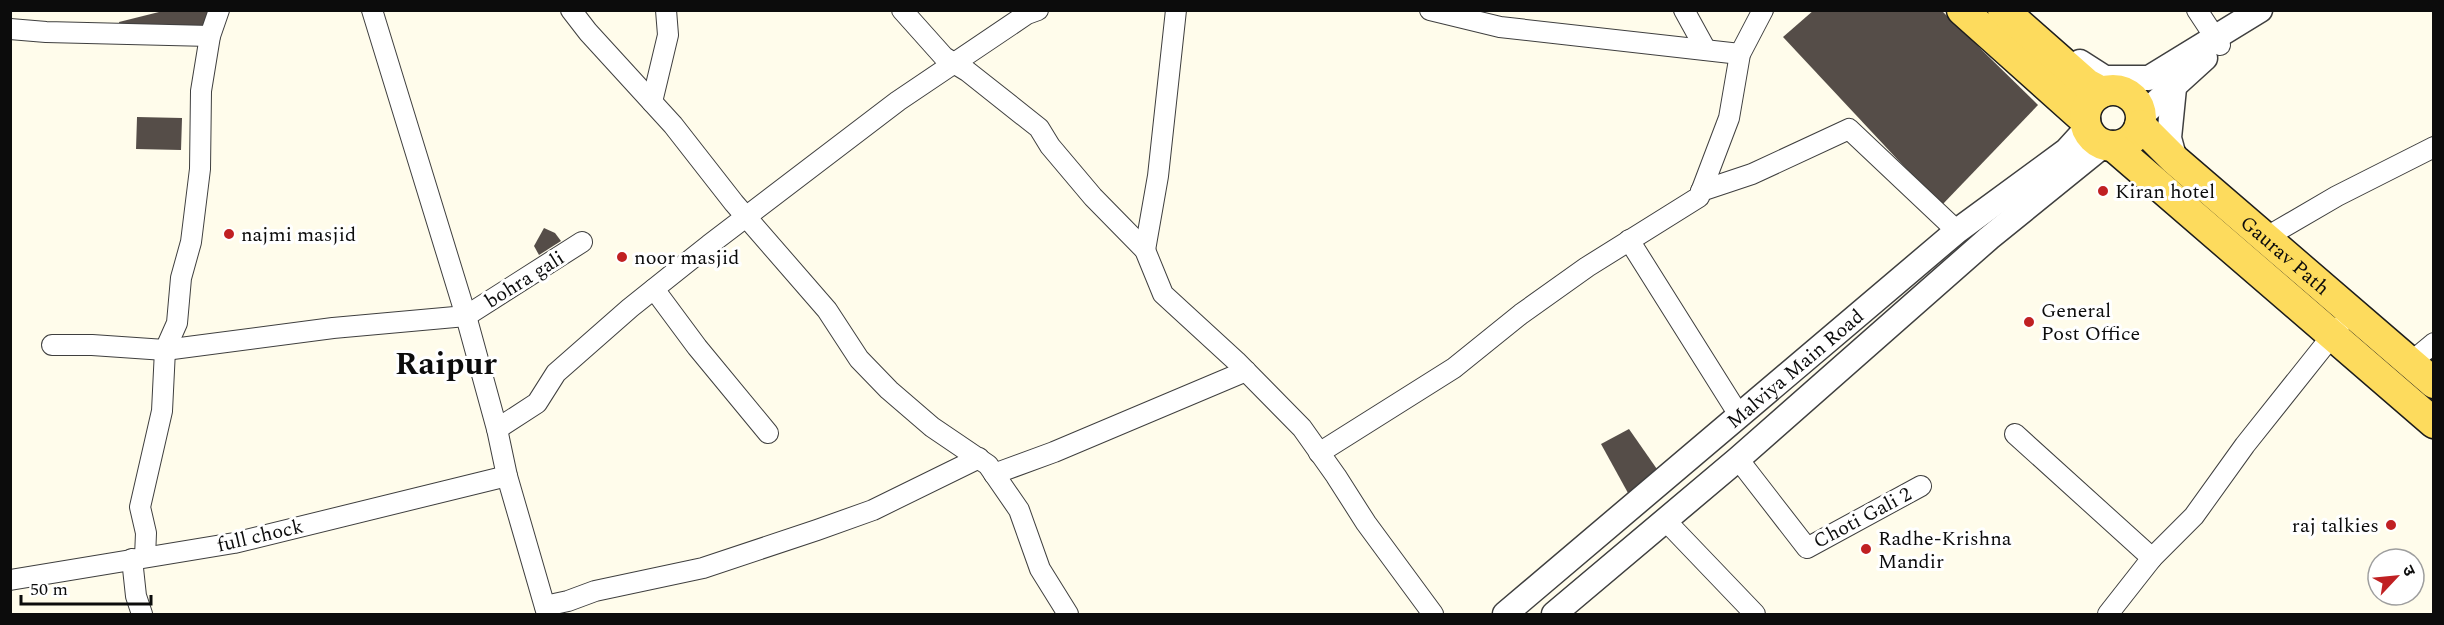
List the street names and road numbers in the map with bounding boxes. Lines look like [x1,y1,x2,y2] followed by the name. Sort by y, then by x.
[2233,209,2336,303] street label: Gaurav Path
[479,243,570,316] street label: bohra gali
[1720,302,1871,436] street label: Malviya Main Road
[1808,479,1917,556] street label: Choti Gali 2
[214,511,306,560] street label: full chock

